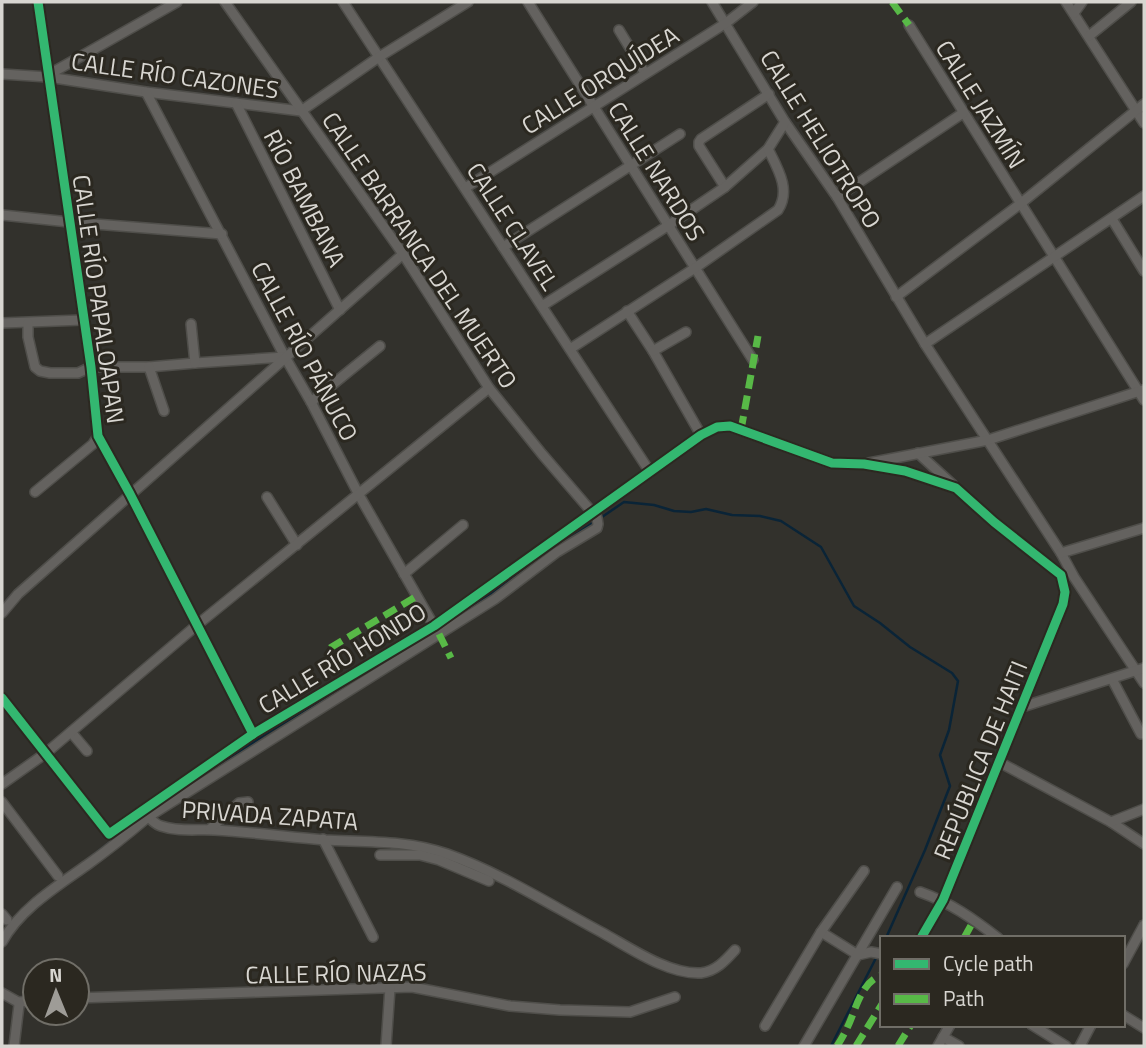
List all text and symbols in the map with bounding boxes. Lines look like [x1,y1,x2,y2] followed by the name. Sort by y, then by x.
[514,17,686,143] street label: CALLE ORQUÍDEA
[927,33,1035,175] street label: CALLE JAZMÍN
[69,43,281,107] street label: CALLE RÍO CAZONES
[752,43,890,235] street label: CALLE HELIOTROPO
[600,94,714,248] street label: CALLE NARDOS
[314,104,526,396] street label: CALLE BARRANCA DEL MUERTO
[255,123,355,273] street label: RÍO BAMBANA
[458,155,568,297] street label: CALLE CLAVEL
[64,172,134,426] street label: CALLE RÍO PAPALOAPAN
[242,255,368,447] street label: CALLE RÍO PÁNUCO
[251,594,433,722] street label: CALLE RÍO HONDO
[924,655,1036,865] street label: REPÚBLICA DE HAITI
[181,791,359,839] street label: PRIVADA ZAPATA
[880,936,1125,1027] legend
[943,947,1034,979] text: Cycle path
[245,953,427,993] street label: CALLE RÍO NAZAS
[21,957,91,1027] north arrow
[49,960,63,989] text: N
[943,982,985,1014] text: Path

